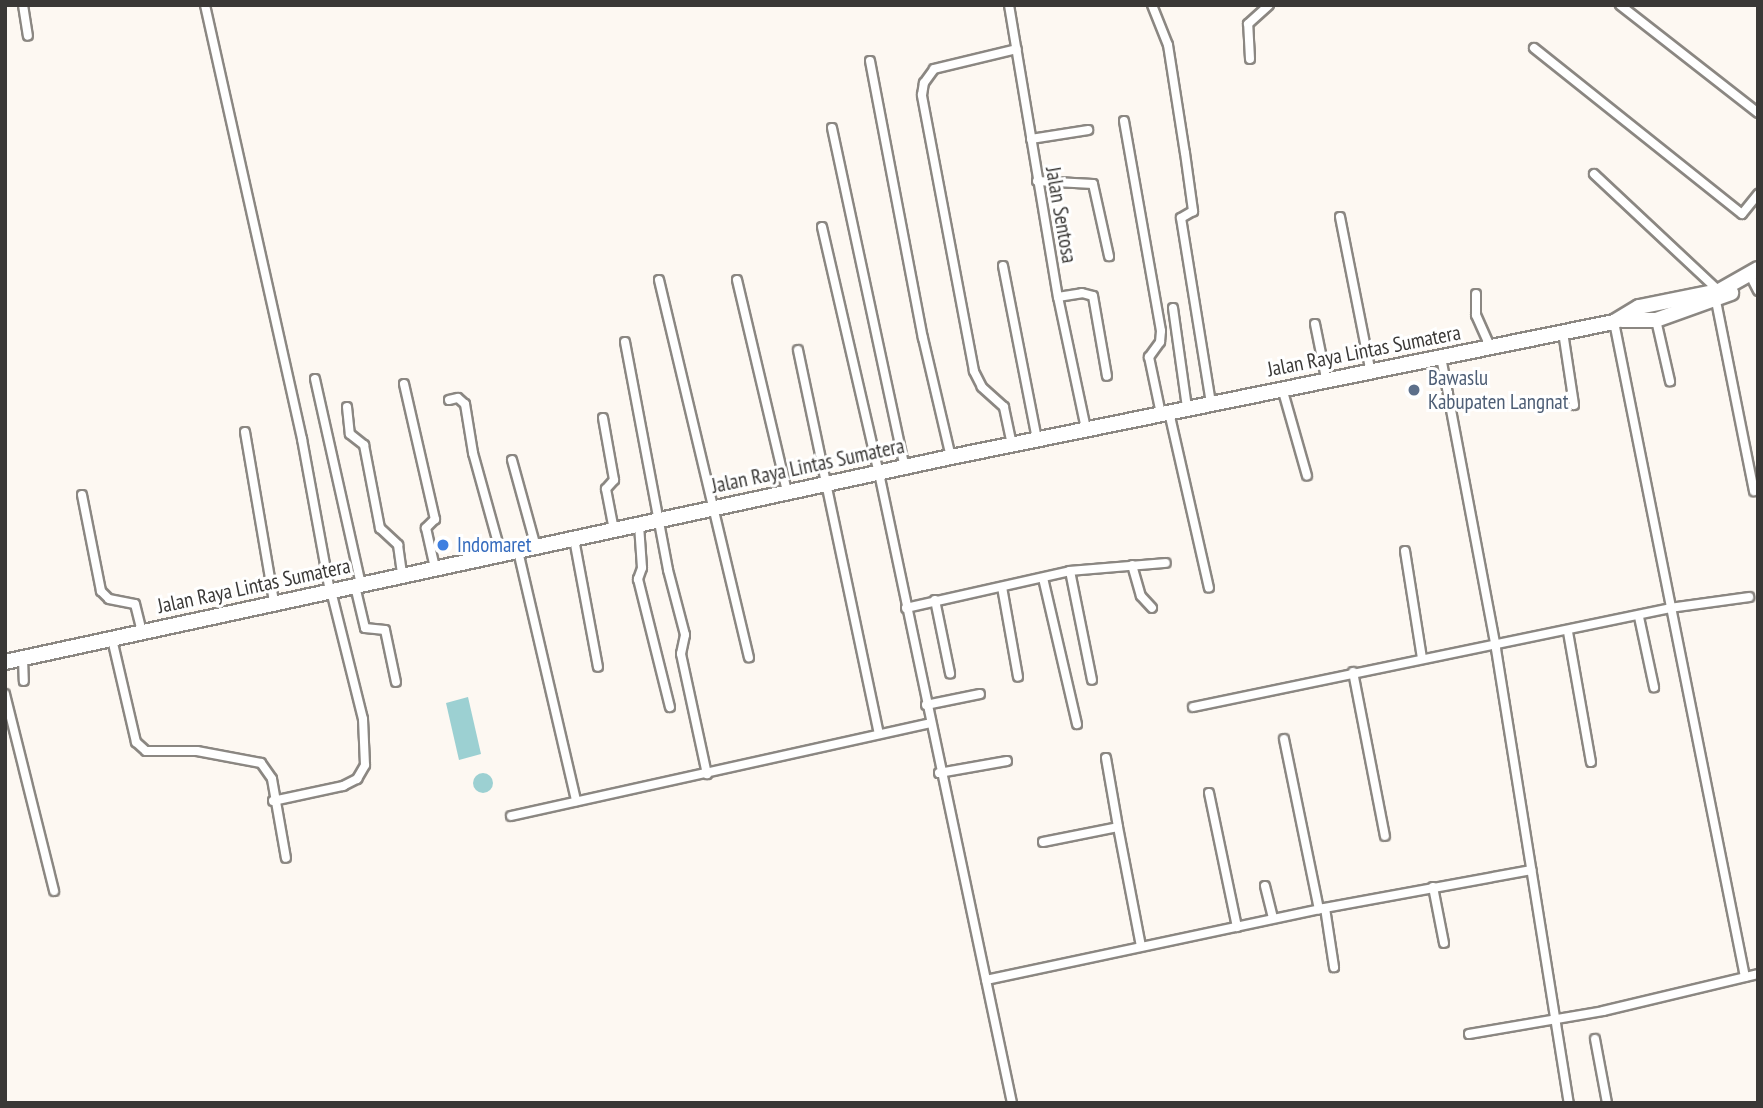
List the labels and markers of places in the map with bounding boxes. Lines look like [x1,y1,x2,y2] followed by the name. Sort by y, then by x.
[1428,365,1569,415] place label: Bawaslu Kabupaten Langnat
[1406,382,1422,398] marker: Bawaslu Kabupaten Langnat
[457,532,532,558] place label: Indomaret
[435,537,451,553] marker: Indomaret

